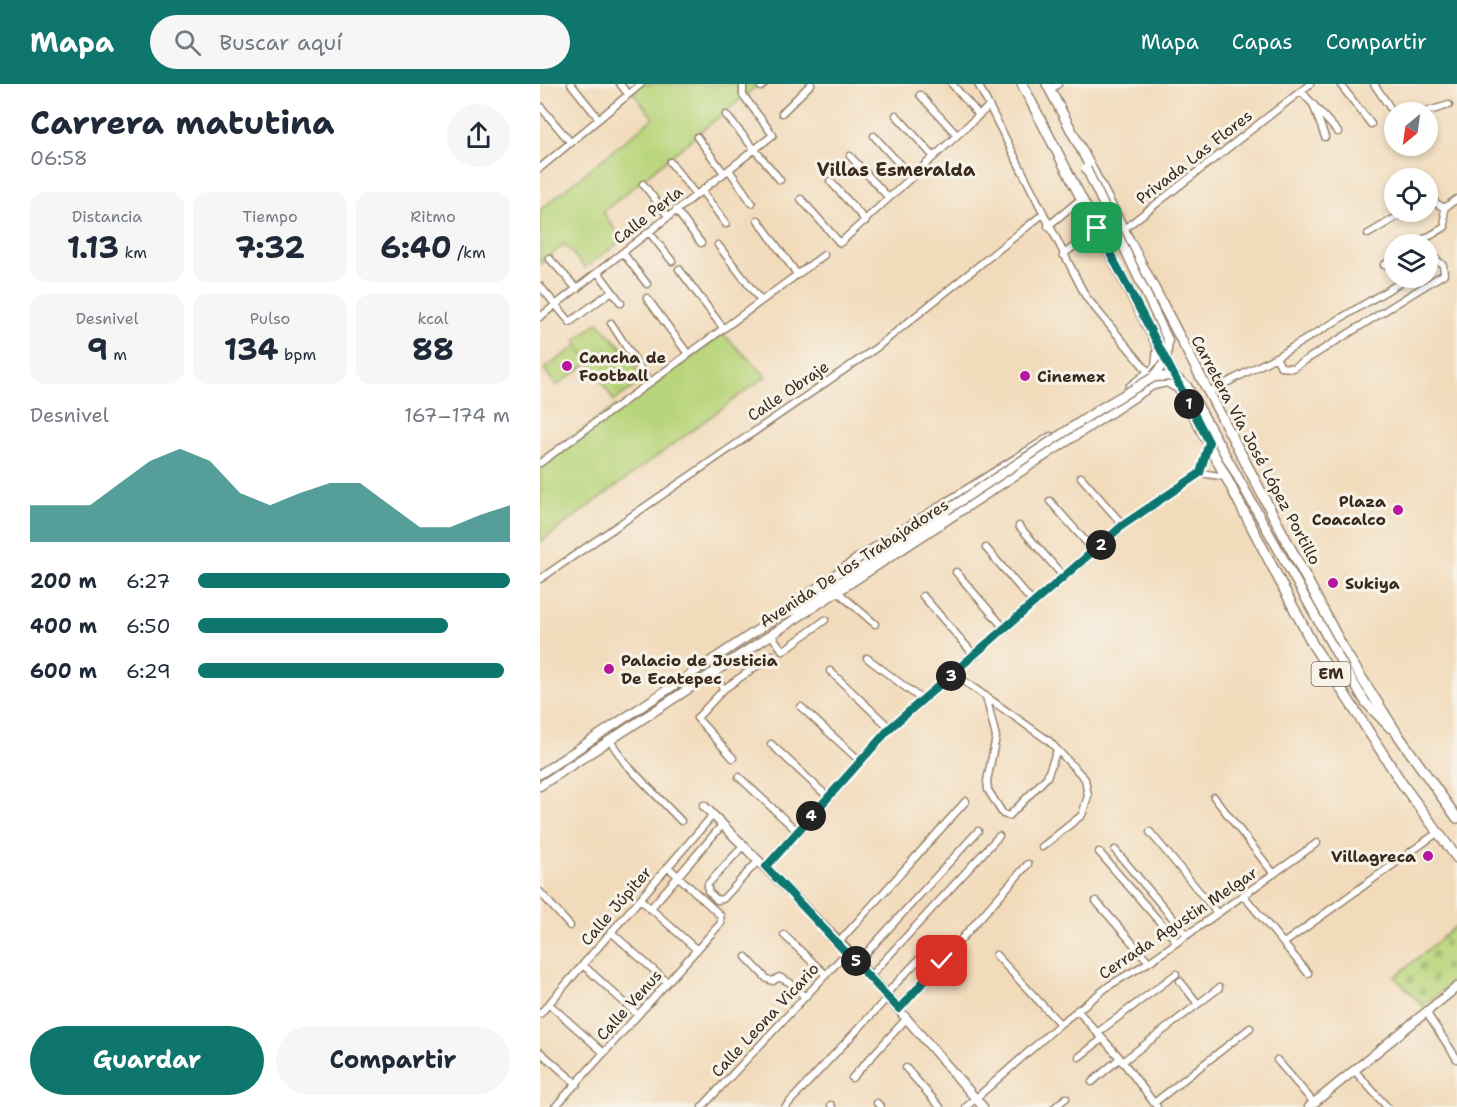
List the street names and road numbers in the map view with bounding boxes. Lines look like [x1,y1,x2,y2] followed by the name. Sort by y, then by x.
[1132,105,1257,209] street label: Privada Las Flores
[609,181,687,249] street label: Calle Perla
[1186,332,1326,568] street label: Carretera Vía José López Portillo
[743,356,833,426] street label: Calle Obraje
[755,494,953,632] street label: Avenida De los Trabajadores
[1312,662,1350,686] road number: EM
[576,862,656,950] street label: Calle Júpiter
[1095,862,1261,984] street label: Cerrada Agustin Melgar
[706,958,824,1082] street label: Calle Leona Vicario
[592,965,666,1045] street label: Calle Venus

